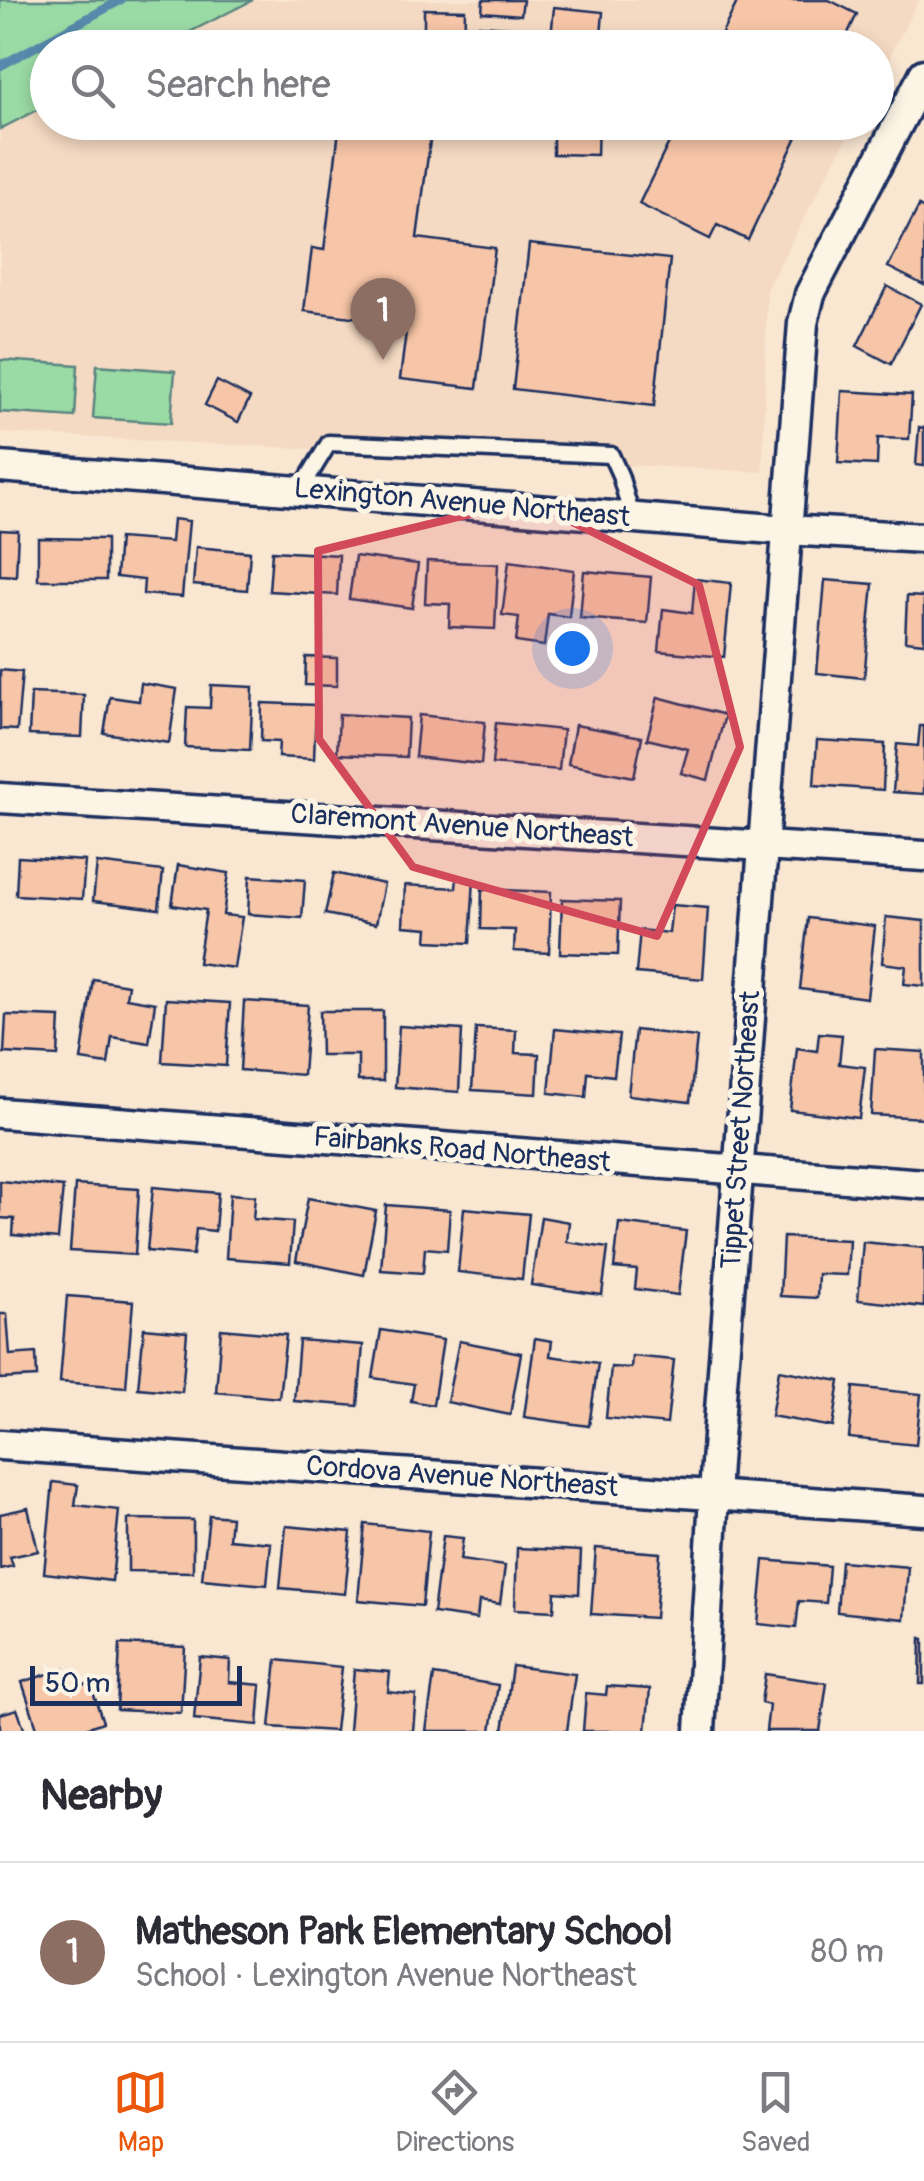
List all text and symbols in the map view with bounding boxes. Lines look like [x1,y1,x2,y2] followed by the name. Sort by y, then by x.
[30,30,894,140] search box
[65,58,120,113] icon: search
[145,61,331,109] text: Search here
[350,278,416,360] pin: 1
[292,471,632,535] street label: Lexington Avenue Northeast
[547,623,598,674] your location
[289,797,635,855] street label: Claremont Avenue Northeast
[714,989,768,1270] street label: Tippet Street Northeast
[312,1120,613,1180] street label: Fairbanks Road Northeast
[305,1449,620,1505] street label: Cordova Avenue Northeast
[30,1661,242,1706] scale bar
[45,1666,110,1701] text: 50 m
[40,1770,162,1822] text: Nearby
[135,1908,672,1956] text: Matheson Park Elementary School
[66,1932,79,1972] text: 1
[811,1932,884,1972] text: 80 m
[135,1956,637,1996] text: School · Lexington Avenue Northeast
[113,2065,168,2160] tab: Map
[395,2065,514,2160] tab: Directions
[741,2065,811,2160] tab: Saved

